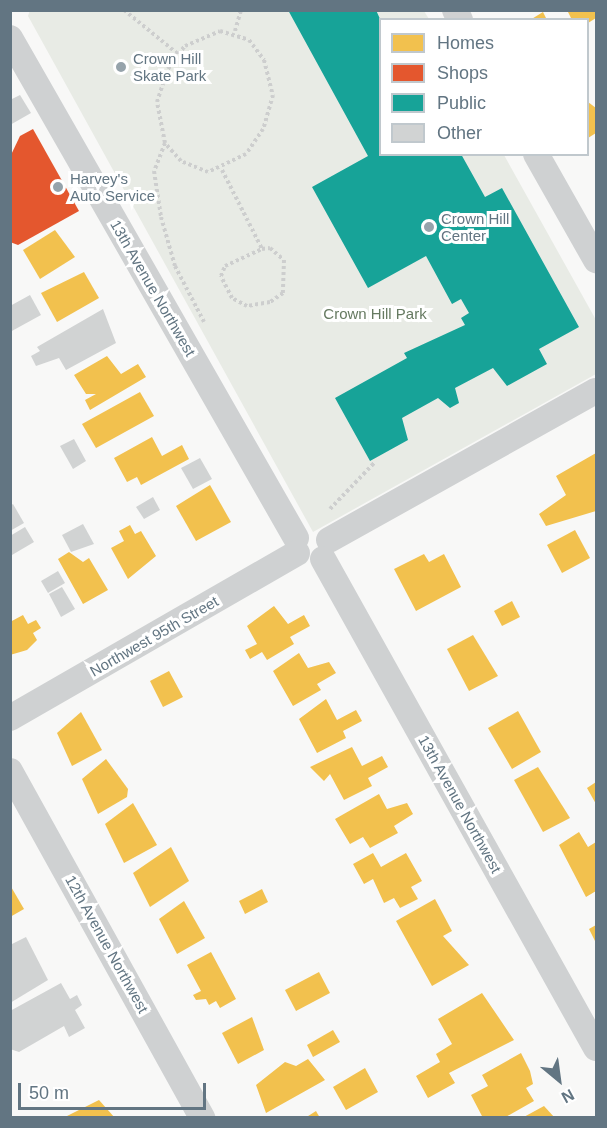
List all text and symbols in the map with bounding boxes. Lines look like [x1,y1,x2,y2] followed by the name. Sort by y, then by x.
[379,18,589,156] legend
[437,33,494,53] text: Homes
[133,49,206,84] place label: Crown Hill Skate Park
[114,60,128,74] marker: Crown Hill Skate Park
[437,63,488,83] text: Shops
[437,93,486,113] text: Public
[437,123,482,143] text: Other
[70,169,155,204] place label: Harvey's Auto Service
[51,180,65,194] marker: Harvey's Auto Service
[441,209,509,244] place label: Crown Hill Center
[106,216,200,360] street label: 13th Avenue Northwest
[422,220,436,234] marker: Crown Hill Center
[323,305,427,323] park label: Crown Hill Park
[87,592,221,680] street label: Northwest 95th Street
[414,732,506,876] street label: 13th Avenue Northwest
[61,872,153,1016] street label: 12th Avenue Northwest
[529,1050,589,1110] north arrow
[21,1071,208,1109] scale bar
[29,1083,69,1103] text: 50 m
[559,1086,577,1106] text: N

